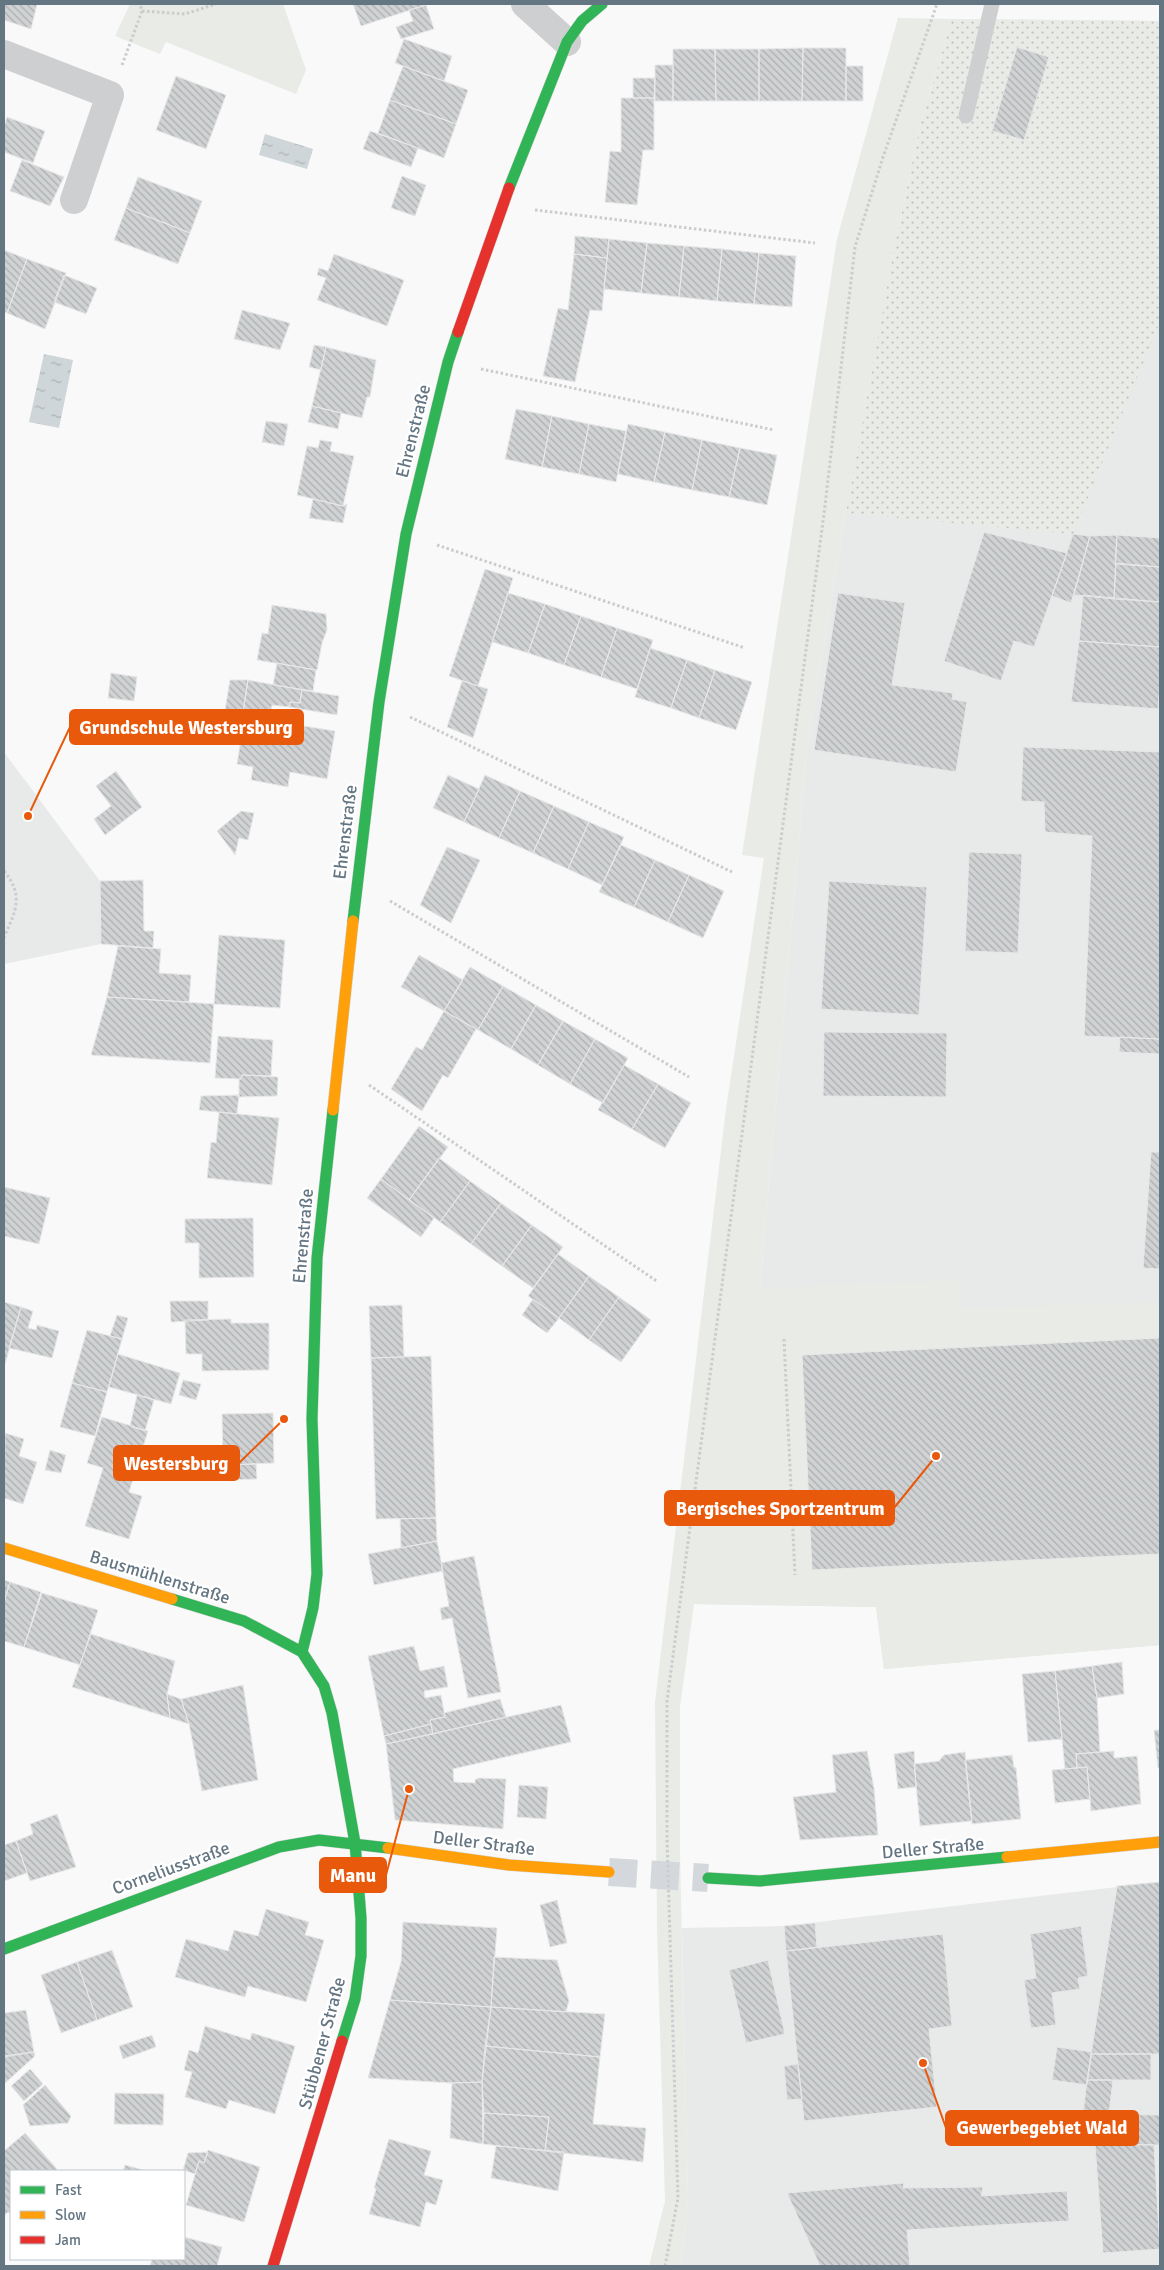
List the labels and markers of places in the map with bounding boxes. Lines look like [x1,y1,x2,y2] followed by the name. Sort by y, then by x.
[70,710,303,744] callout: Grundschule Westersburg
[114,1446,239,1480] callout: Westersburg
[665,1491,894,1525] callout: Bergisches Sportzentrum
[320,1858,386,1892] callout: Manu
[946,2111,1138,2145] callout: Gewerbegebiet Wald

